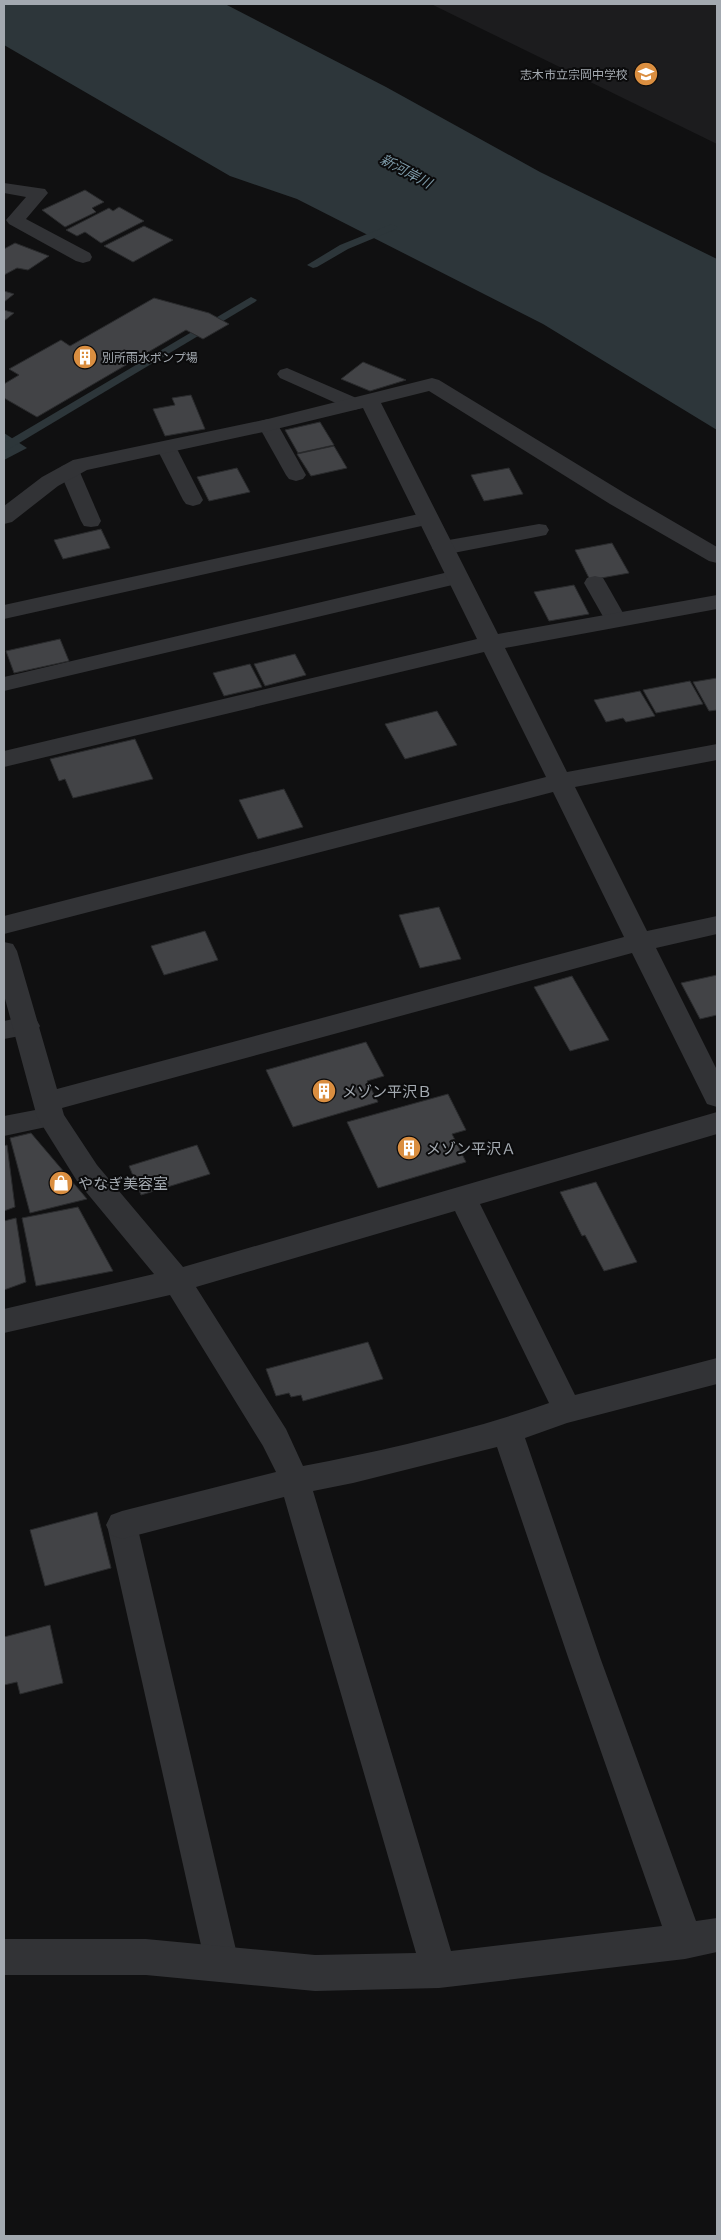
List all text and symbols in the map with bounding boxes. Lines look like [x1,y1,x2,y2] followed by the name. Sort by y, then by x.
[633,61,659,87] school or university icon: 志木市立宗岡中学校
[520,67,628,82] place label: 志木市立宗岡中学校
[377,150,437,193] water label: 新河岸川
[72,344,98,370] building icon: 別所雨水ポンプ場
[102,350,198,365] place label: 別所雨水ポンプ場
[311,1078,337,1104] building icon: メゾン平沢Ｂ
[342,1082,432,1101] place label: メゾン平沢Ｂ
[396,1135,422,1161] building icon: メゾン平沢Ａ
[426,1139,516,1158] place label: メゾン平沢Ａ
[48,1170,74,1196] shop icon: やなぎ美容室
[78,1174,168,1193] place label: やなぎ美容室

